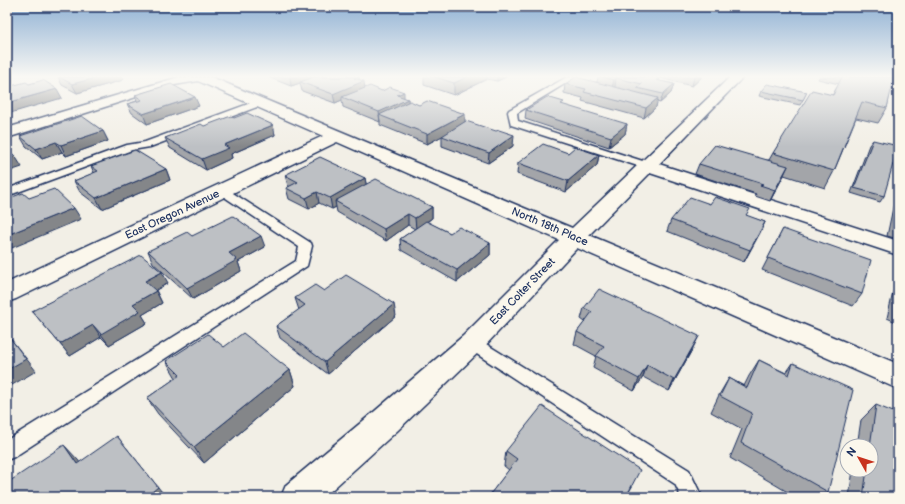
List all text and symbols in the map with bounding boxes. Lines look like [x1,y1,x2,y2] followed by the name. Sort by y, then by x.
[123,187,222,242] street label: East Oregon Avenue
[510,204,591,249] street label: North 18th Place
[487,255,558,328] street label: East Colter Street
[839,438,879,478] north arrow
[844,445,859,459] text: N

